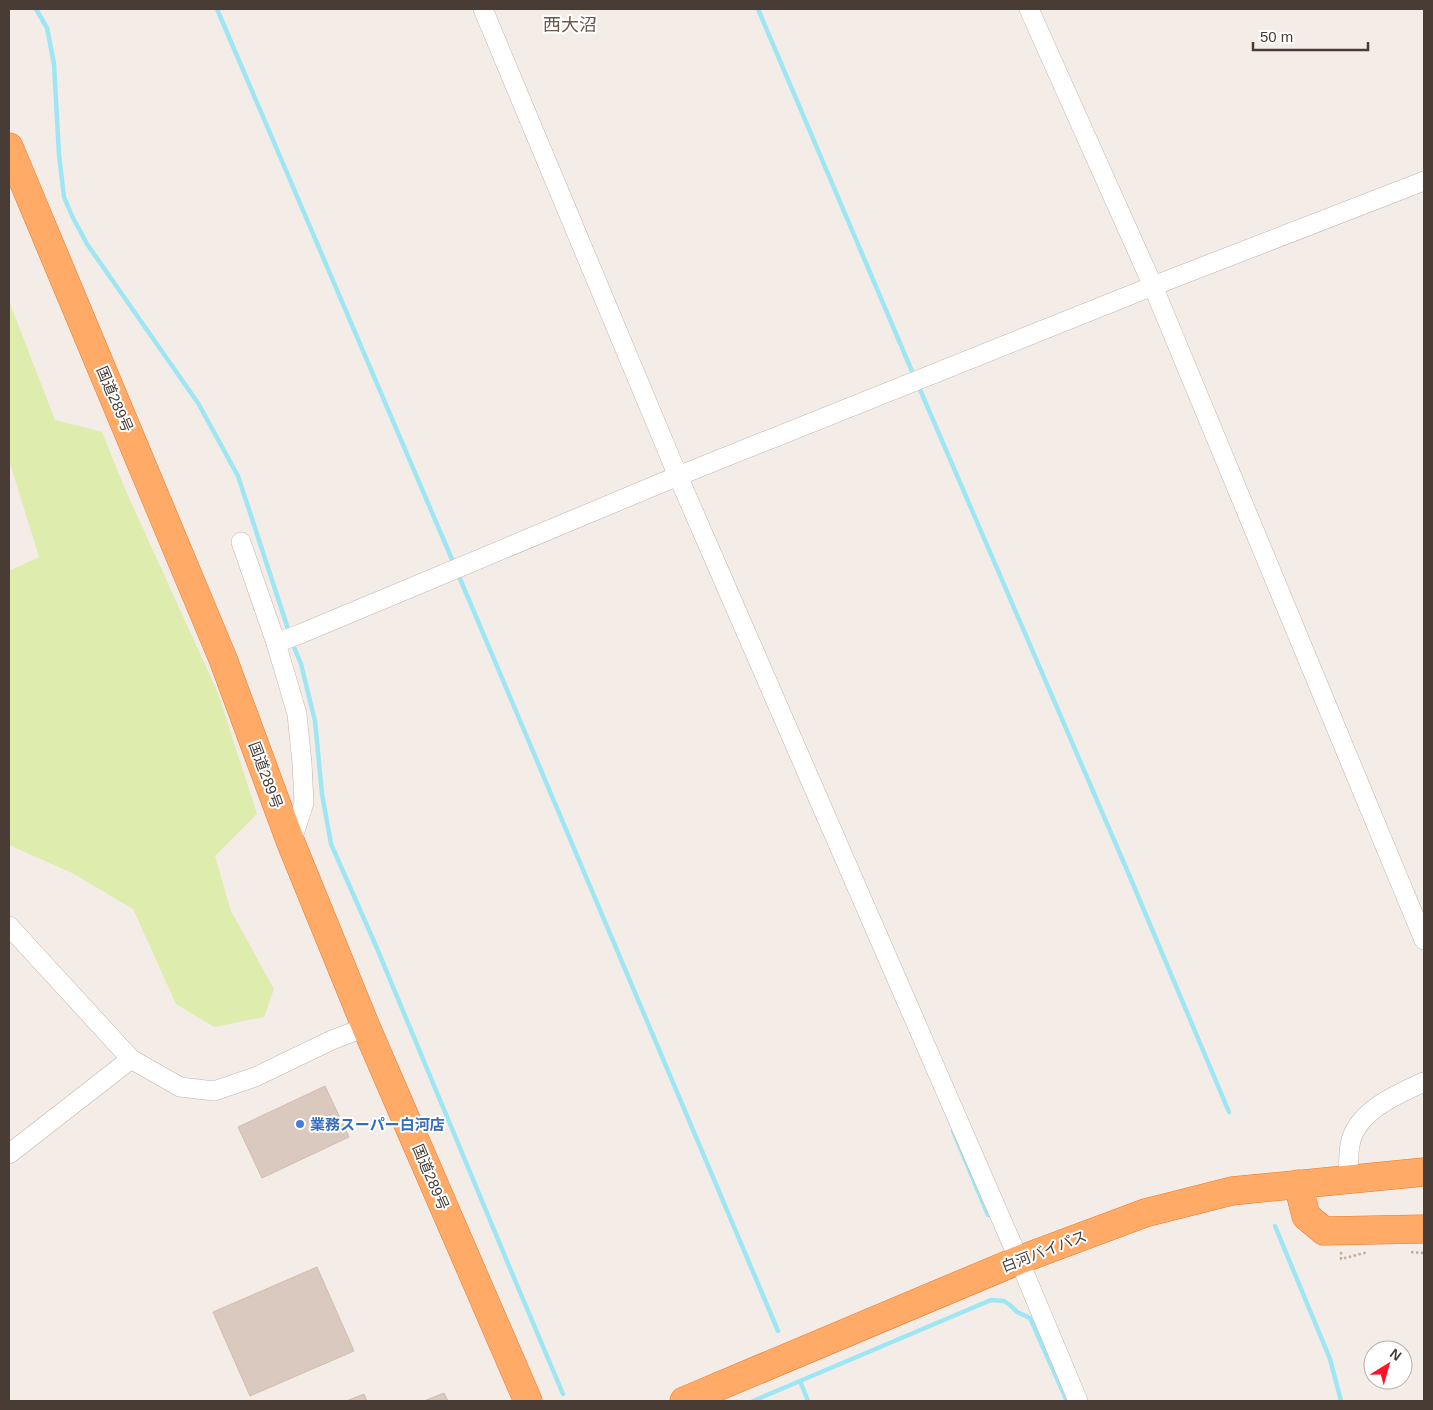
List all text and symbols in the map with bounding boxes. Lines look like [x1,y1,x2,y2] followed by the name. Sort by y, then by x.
[543,15,597,35] district label: 西大沼
[1253,20,1368,52] scale bar
[1260,28,1293,45] text: 50 m
[93,363,137,435] street label: 国道289号
[246,739,286,811] street label: 国道289号
[310,1116,445,1133] place label: 業務スーパー白河店
[294,1118,306,1130] marker: 業務スーパー白河店
[409,1141,453,1213] street label: 国道289号
[999,1227,1089,1275] street label: 白河バイパス
[1363,1340,1413,1390] north arrow
[1387,1345,1405,1364] text: N

